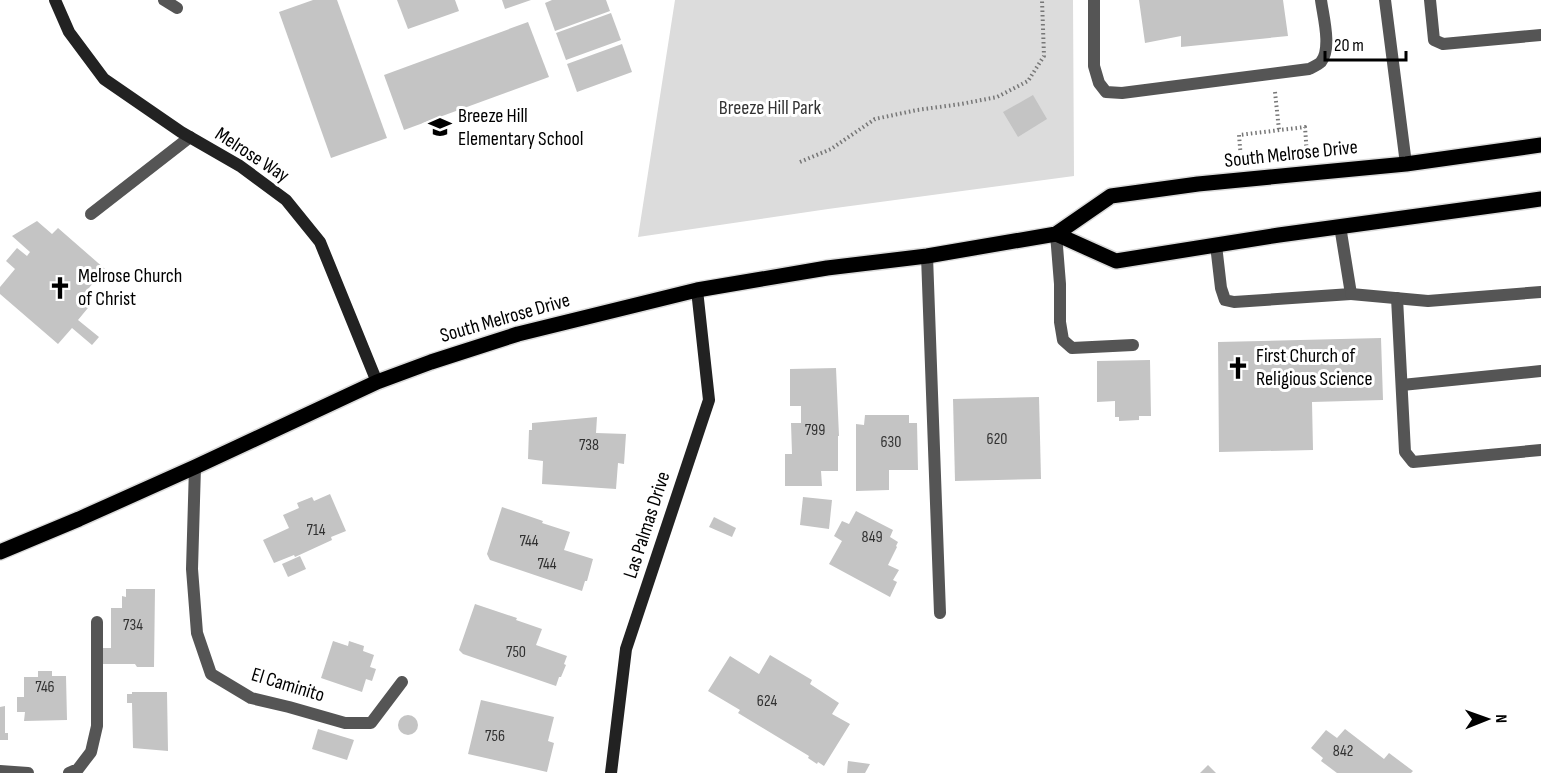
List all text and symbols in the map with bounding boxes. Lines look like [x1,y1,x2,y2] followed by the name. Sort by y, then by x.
[1325,24,1406,62] scale bar
[1334,35,1364,56] text: 20 m
[719,96,821,120] park label: Breeze Hill Park
[458,104,584,151] place label: Breeze Hill Elementary School
[427,114,453,140] school or university icon: Breeze Hill Elementary School
[210,122,294,188] street label: Melrose Way
[1223,135,1359,173] street label: South Melrose Drive
[78,264,182,311] place label: Melrose Church of Christ
[47,275,73,301] church icon: Melrose Church of Christ
[437,288,573,348] street label: South Melrose Drive
[1256,344,1372,391] place label: First Church of Religious Science
[1225,355,1251,381] church icon: First Church of Religious Science
[805,421,825,440] house number: 799
[987,430,1007,449] house number: 620
[881,433,901,452] house number: 630
[579,436,599,455] house number: 738
[618,469,676,581] street label: Las Palmas Drive
[307,521,326,540] house number: 714
[861,528,883,547] house number: 849
[519,532,539,551] house number: 744
[537,555,557,574] house number: 744
[123,616,143,635] house number: 734
[506,643,526,662] house number: 750
[248,663,328,707] street label: El Caminito
[35,678,55,697] house number: 746
[1457,689,1517,749] north arrow
[757,692,777,711] house number: 624
[1491,714,1510,723] text: N
[485,727,505,746] house number: 756
[1333,742,1353,761] house number: 842

